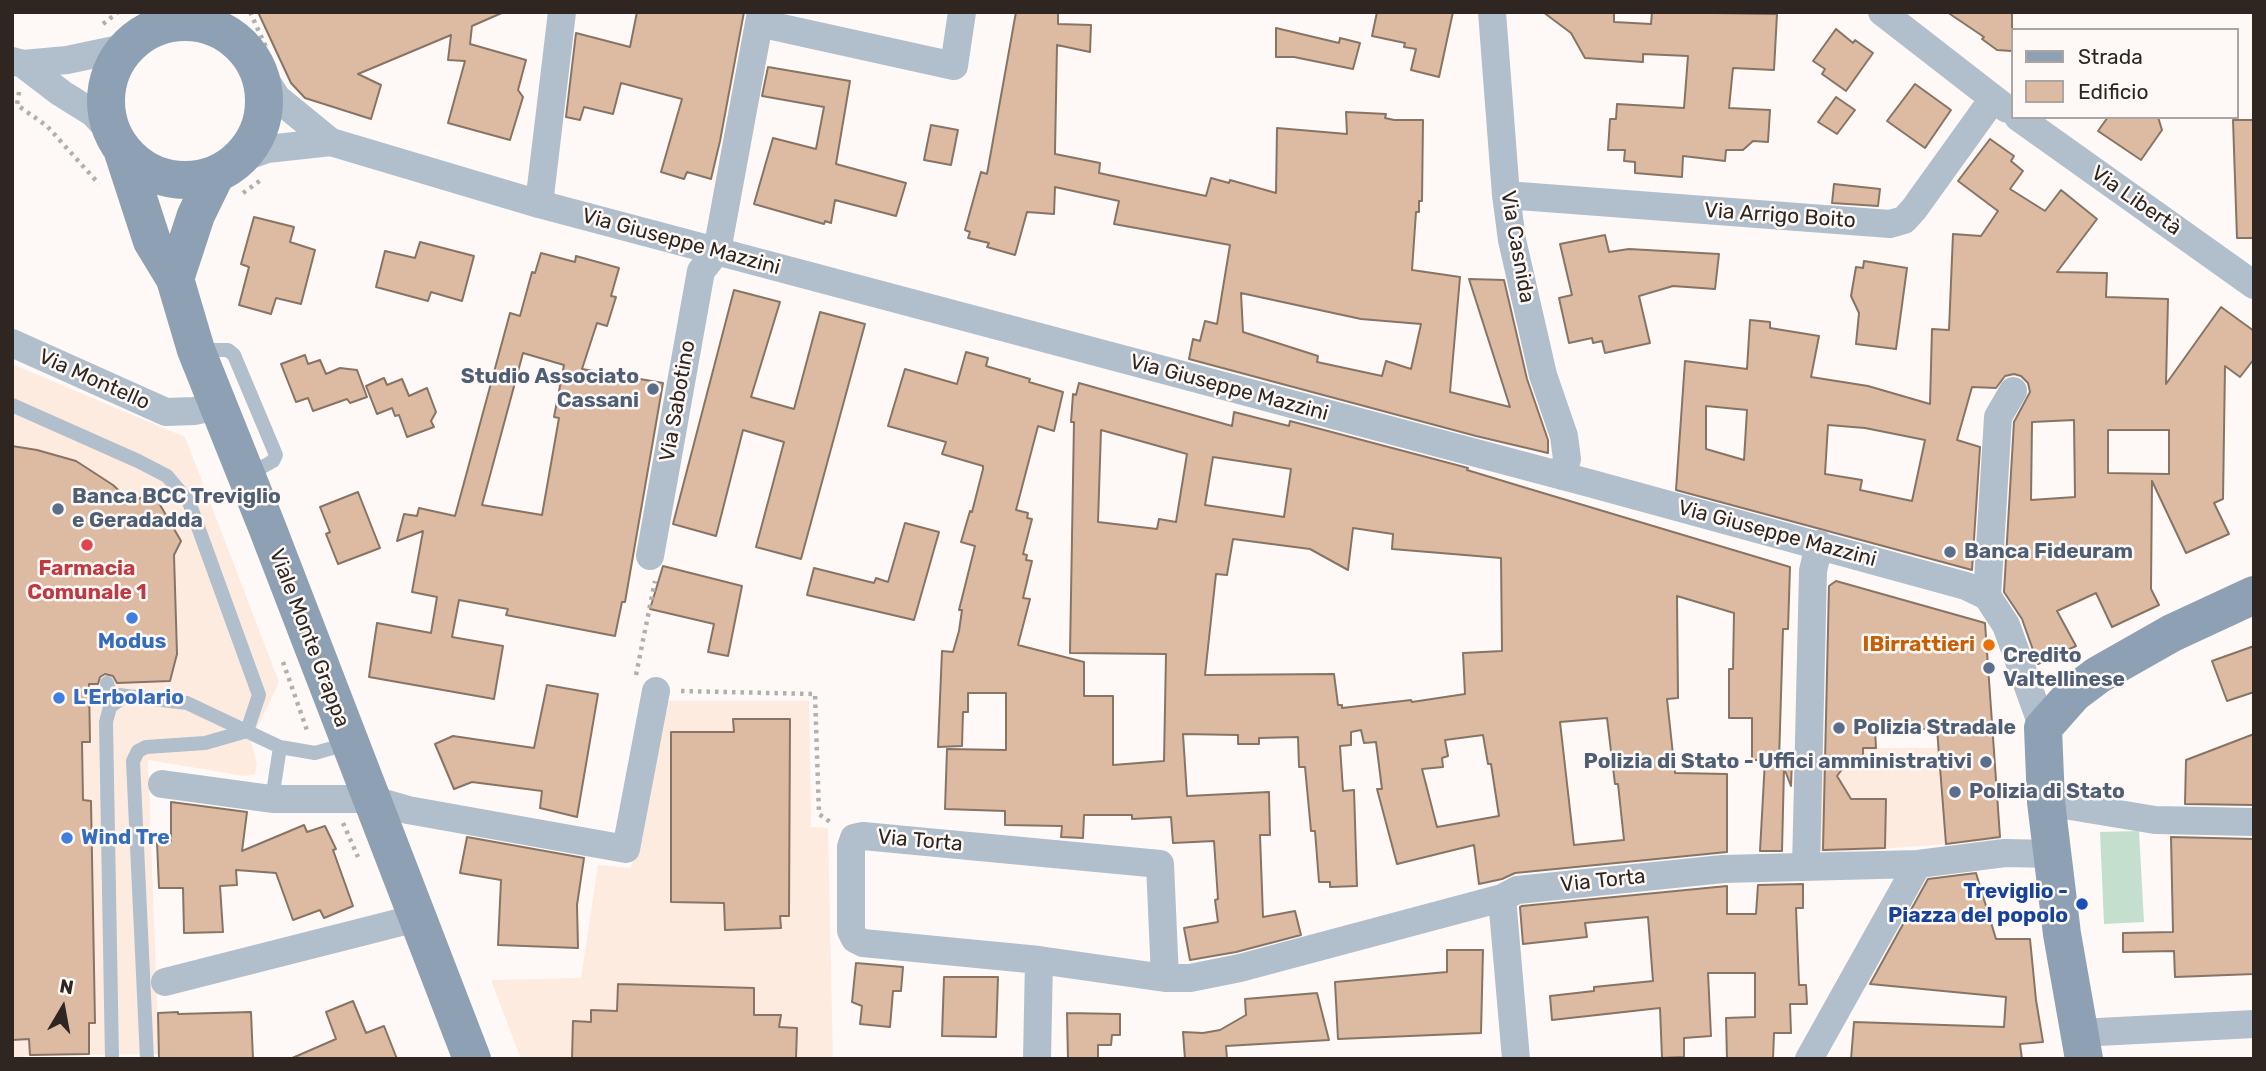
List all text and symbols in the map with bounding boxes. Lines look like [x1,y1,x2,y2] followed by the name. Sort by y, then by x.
[2010,28,2238,119] legend
[2078,44,2143,69] text: Strada
[2078,79,2148,104] text: Edificio
[2086,161,2186,241] street label: Via Libertà
[1495,189,1539,305] street label: Via Casnida
[1703,198,1857,234] street label: Via Arrigo Boito
[579,203,783,281] street label: Via Giuseppe Mazzini
[655,338,701,464] street label: Via Sabotino
[35,344,153,416] street label: Via Montello
[1127,349,1331,427] street label: Via Giuseppe Mazzini
[461,364,639,414] place label: Studio Associato Cassani
[645,381,661,397] marker: Studio Associato Cassani
[72,484,281,534] place label: Banca BCC Treviglio e Geradadda
[1675,495,1879,573] street label: Via Giuseppe Mazzini
[50,501,66,517] marker: Banca BCC Treviglio e Geradadda
[79,537,95,553] marker: Farmacia Comunale 1
[1964,539,2133,565] place label: Banca Fideuram
[1942,544,1958,560] marker: Banca Fideuram
[263,545,355,731] street label: Viale Monte Grappa
[27,556,147,606] place label: Farmacia Comunale 1
[124,610,140,626] marker: Modus
[98,629,166,655] place label: Modus
[1863,632,1975,658] place label: IBirrattieri
[1981,637,1997,653] marker: IBirrattieri
[2003,643,2125,693] place label: Credito Valtellinese
[1981,660,1997,676] marker: Credito Valtellinese
[73,685,184,711] place label: L'Erbolario
[51,690,67,706] marker: L'Erbolario
[1853,715,2016,741] place label: Polizia Stradale
[1831,720,1847,736] marker: Polizia Stradale
[1584,749,1972,775] place label: Polizia di Stato - Uffici amministrativi
[1978,754,1994,770] marker: Polizia di Stato - Uffici amministrativi
[1969,779,2125,805] place label: Polizia di Stato
[1947,784,1963,800] marker: Polizia di Stato
[81,825,170,851] place label: Wind Tre
[876,825,964,857] street label: Via Torta
[59,830,75,846] marker: Wind Tre
[1559,864,1647,898] street label: Via Torta
[1888,879,2068,929] place label: Treviglio - Piazza del popolo
[2074,896,2090,912] marker: Treviglio - Piazza del popolo
[28,973,98,1043] north arrow
[58,974,75,999] text: N

